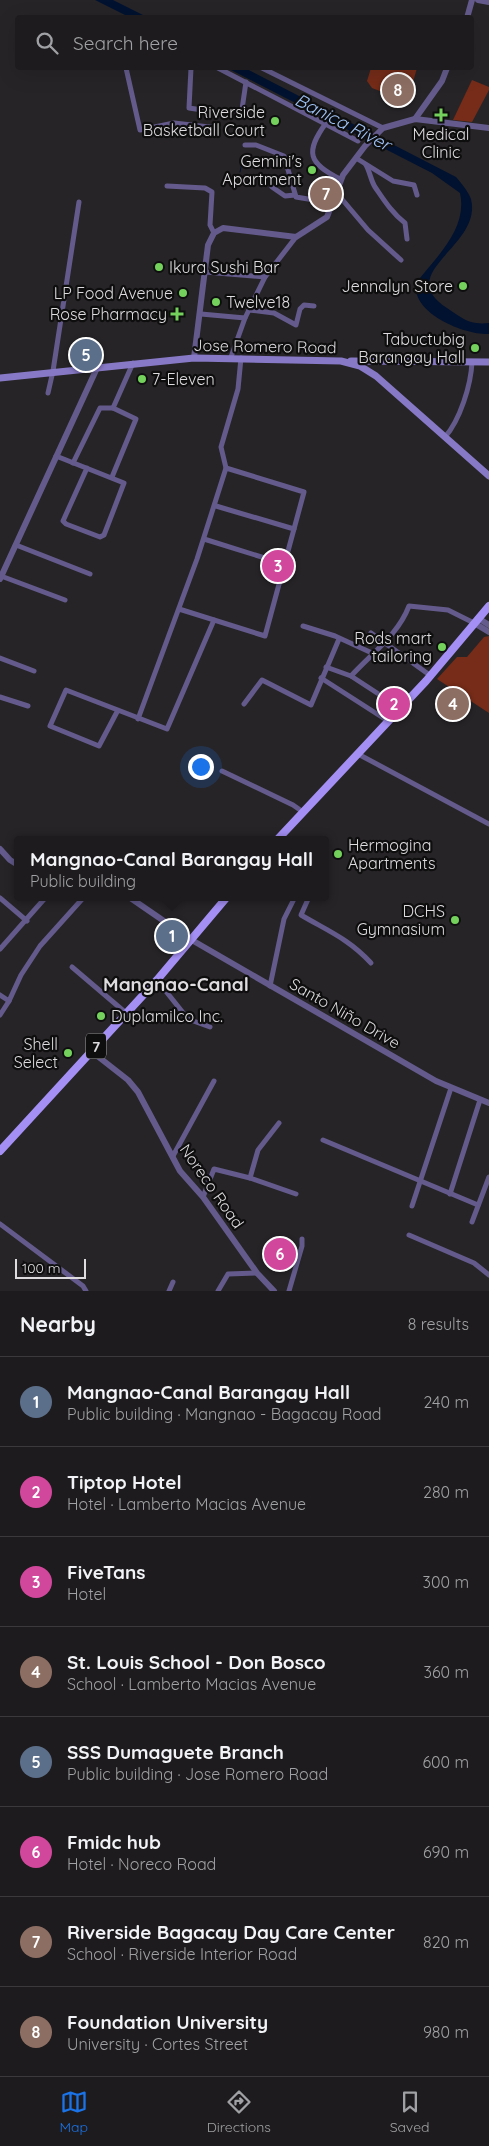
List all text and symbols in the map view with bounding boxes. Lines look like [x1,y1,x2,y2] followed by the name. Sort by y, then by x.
[15,15,474,70] search box
[33,29,61,57] icon: search
[73,31,178,55] text: Search here
[382,71,414,109] pin: 8
[291,88,397,157] water label: Banica River
[143,102,265,140] place label: Riverside Basketball Court
[434,108,448,122] marker: Medical Clinic
[269,115,281,127] marker: Riverside Basketball Court
[412,124,470,162] place label: Medical Clinic
[222,151,302,189] place label: Gemini's Apartment
[306,164,318,176] marker: Gemini's Apartment
[310,175,342,213] pin: 7
[169,257,279,277] place label: Ikura Sushi Bar
[153,261,165,273] marker: Ikura Sushi Bar
[342,276,453,296] place label: Jennalyn Store
[457,280,469,292] marker: Jennalyn Store
[54,283,173,303] place label: LP Food Avenue
[177,287,189,299] marker: LP Food Avenue
[226,292,290,312] place label: Twelve18
[210,296,222,308] marker: Twelve18
[50,304,167,324] place label: Rose Pharmacy
[171,308,183,320] marker: Rose Pharmacy
[358,329,465,367] place label: Tabuctubig Barangay Hall
[193,335,337,357] street label: Jose Romero Road
[70,336,102,374] pin: 5
[469,342,481,354] marker: Tabuctubig Barangay Hall
[152,369,215,389] place label: 7-Eleven
[136,373,148,385] marker: 7-Eleven
[262,547,294,585] pin: 3
[354,628,432,666] place label: Rods mart tailoring
[436,641,448,653] marker: Rods mart tailoring
[378,685,410,723] pin: 2
[437,685,469,723] pin: 4
[188,754,214,780] your location
[348,835,435,873] place label: Hermogina Apartments
[14,836,329,901] popup
[30,847,313,871] text: Mangnao-Canal Barangay Hall
[332,848,344,860] marker: Hermogina Apartments
[30,871,136,891] text: Public building
[357,901,445,939] place label: DCHS Gymnasium
[449,914,461,926] marker: DCHS Gymnasium
[156,917,188,955] pin: 1
[103,972,249,996] district label: Mangnao-Canal
[286,973,404,1053] street label: Santo Niño Drive
[111,1006,223,1026] place label: Duplamilco Inc.
[95,1010,107,1022] marker: Duplamilco Inc.
[14,1034,58,1072] place label: Shell Select
[86,1034,106,1058] road number: 7
[62,1047,74,1059] marker: Shell Select
[176,1140,248,1232] street label: Noreco Road
[264,1235,296,1273] pin: 6
[15,1256,86,1279] scale bar
[22,1259,60,1277] text: 100 m
[20,1311,96,1337] text: Nearby
[408,1314,469,1334] text: 8 results
[67,1380,350,1404] text: Mangnao-Canal Barangay Hall
[33,1392,39,1412] text: 1
[423,1392,469,1412] text: 240 m
[67,1404,382,1424] text: Public building · Mangnao - Bagacay Road
[67,1470,182,1494] text: Tiptop Hotel
[31,1482,41,1502] text: 2
[423,1482,469,1502] text: 280 m
[67,1494,306,1514] text: Hotel · Lamberto Macias Avenue
[67,1560,146,1584] text: FiveTans
[32,1572,40,1592] text: 3
[423,1572,469,1592] text: 300 m
[67,1584,106,1604] text: Hotel
[67,1650,326,1674] text: St. Louis School - Don Bosco
[31,1662,41,1682] text: 4
[424,1662,469,1682] text: 360 m
[67,1674,316,1694] text: School · Lamberto Macias Avenue
[67,1740,284,1764] text: SSS Dumaguete Branch
[31,1752,41,1772] text: 5
[422,1752,469,1772] text: 600 m
[67,1764,328,1784] text: Public building · Jose Romero Road
[67,1830,161,1854] text: Fmidc hub
[32,1842,40,1862] text: 6
[423,1842,469,1862] text: 690 m
[67,1854,216,1874] text: Hotel · Noreco Road
[67,1920,395,1944] text: Riverside Bagacay Day Care Center
[32,1932,40,1952] text: 7
[423,1932,469,1952] text: 820 m
[67,1944,297,1964] text: School · Riverside Interior Road
[67,2010,268,2034] text: Foundation University
[32,2022,40,2042] text: 8
[423,2022,469,2042] text: 980 m
[67,2034,248,2054] text: University · Cortes Street
[59,2088,88,2136] tab: Map
[207,2088,271,2136] tab: Directions
[390,2088,430,2136] tab: Saved

